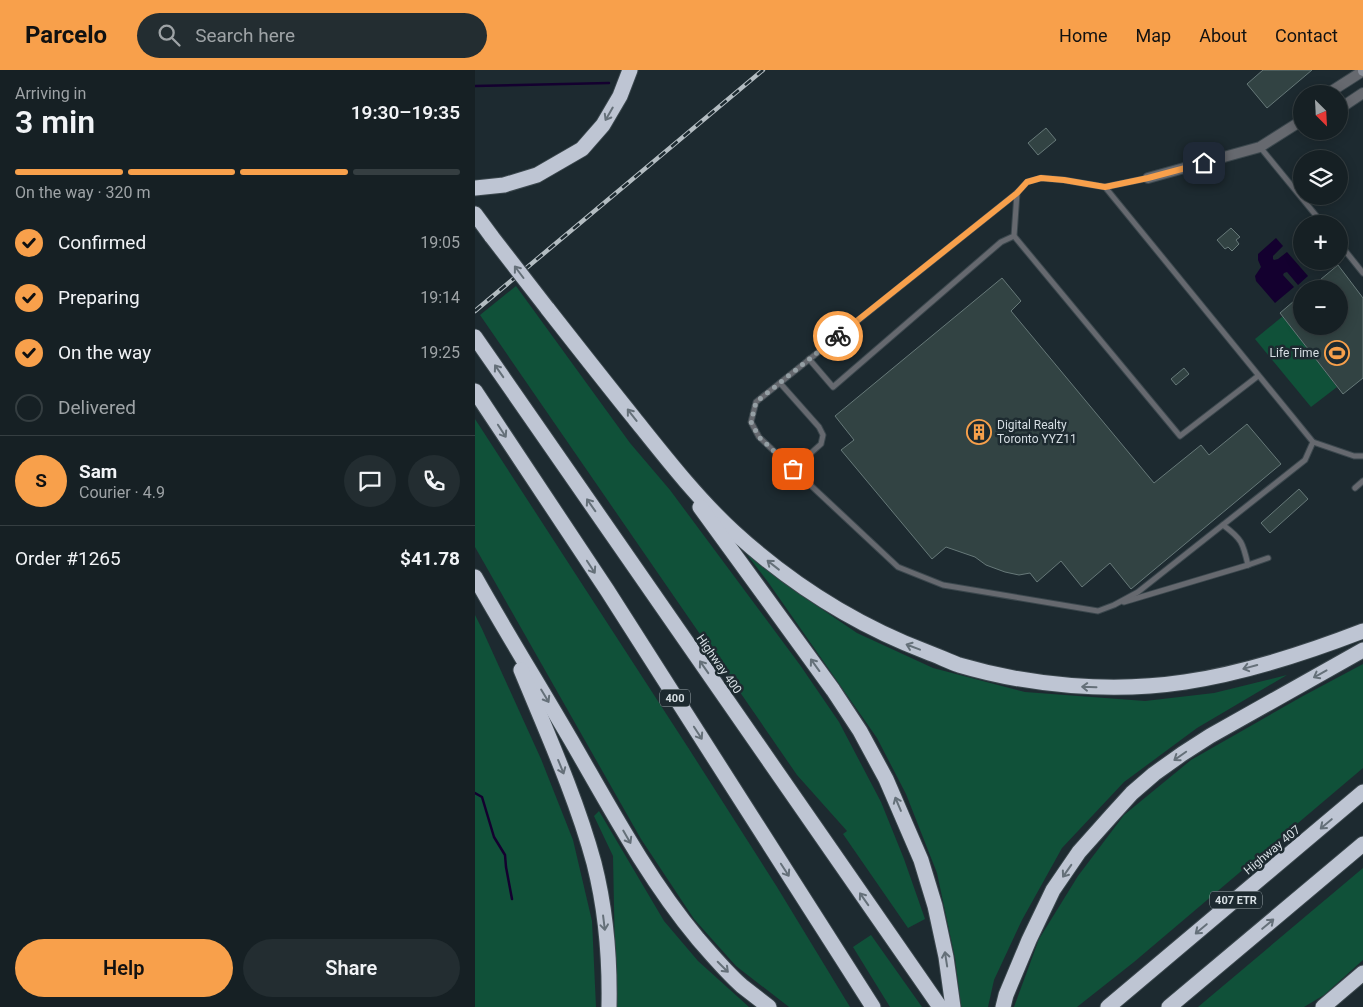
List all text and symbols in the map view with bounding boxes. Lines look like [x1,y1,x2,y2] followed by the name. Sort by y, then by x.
[137,13,487,58] search box
[25,21,107,49] text: Parcelo
[155,21,183,49] icon: search
[195,24,295,47] text: Search here
[1059,25,1108,46] text: Home
[1136,25,1171,46] text: Map
[1199,25,1247,46] text: About
[1275,25,1338,46] text: Contact
[15,84,86,103] text: Arriving in
[1293,85,1347,140] north arrow
[1293,85,1348,335] map controls
[351,101,460,124] text: 19:30–19:35
[15,103,95,141] text: 3 min
[604,106,614,120] one-way arrow
[1183,142,1225,184] pin
[1190,149,1218,177] icon: home
[1293,150,1348,205] button: layers
[15,183,151,202] text: On the way · 320 m
[1293,215,1348,270] button: +
[15,229,43,257] icon: check
[58,231,146,254] text: Confirmed
[420,233,460,252] text: 19:05
[514,266,525,279] one-way arrow
[1293,280,1348,335] button: −
[15,284,43,312] icon: check
[58,286,140,309] text: Preparing
[420,288,460,307] text: 19:14
[813,311,863,361] courier
[824,322,852,350] icon: bike
[15,339,43,367] icon: check
[1324,340,1350,366] sports icon: Life Time
[58,341,151,364] text: On the way
[420,343,460,362] text: 19:25
[1270,346,1319,360] place label: Life Time
[494,365,504,379] one-way arrow
[58,396,136,419] text: Delivered
[626,409,637,422] one-way arrow
[997,418,1077,446] place label: Digital Realty Toronto YYZ11
[966,419,992,445] building icon: Digital Realty Toronto YYZ11
[497,424,507,438] one-way arrow
[772,448,814,490] pin
[344,455,396,507] button: chat
[408,455,460,507] button: phone
[779,455,807,483] icon: bag
[79,460,117,483] text: Sam
[35,469,47,492] text: S
[79,483,165,502] text: Courier · 4.9
[586,498,596,512] one-way arrow
[15,547,121,570] text: Order #1265
[400,547,460,570] text: $41.78
[767,559,780,570] one-way arrow
[586,560,596,574] one-way arrow
[693,632,745,697] street label: Highway 400
[906,642,921,651] one-way arrow
[810,658,820,672] one-way arrow
[699,660,709,674] one-way arrow
[1242,663,1258,673] one-way arrow
[1313,669,1328,679] one-way arrow
[1082,682,1098,691] one-way arrow
[541,689,551,703] one-way arrow
[660,690,690,706] road number: 400
[693,726,703,740] one-way arrow
[1173,751,1187,761] one-way arrow
[556,759,566,774] one-way arrow
[892,797,902,812] one-way arrow
[1319,818,1332,829] one-way arrow
[1241,822,1303,878] street label: Highway 407
[622,829,632,844] one-way arrow
[780,863,791,877] one-way arrow
[1062,864,1072,878] one-way arrow
[859,892,869,906] one-way arrow
[1210,892,1262,908] road number: 407 ETR
[600,915,610,931] one-way arrow
[1261,918,1274,930] one-way arrow
[1195,923,1208,934] one-way arrow
[15,939,233,997] button: Help
[243,939,460,997] button: Share
[941,951,951,967] one-way arrow
[717,961,730,973] one-way arrow

